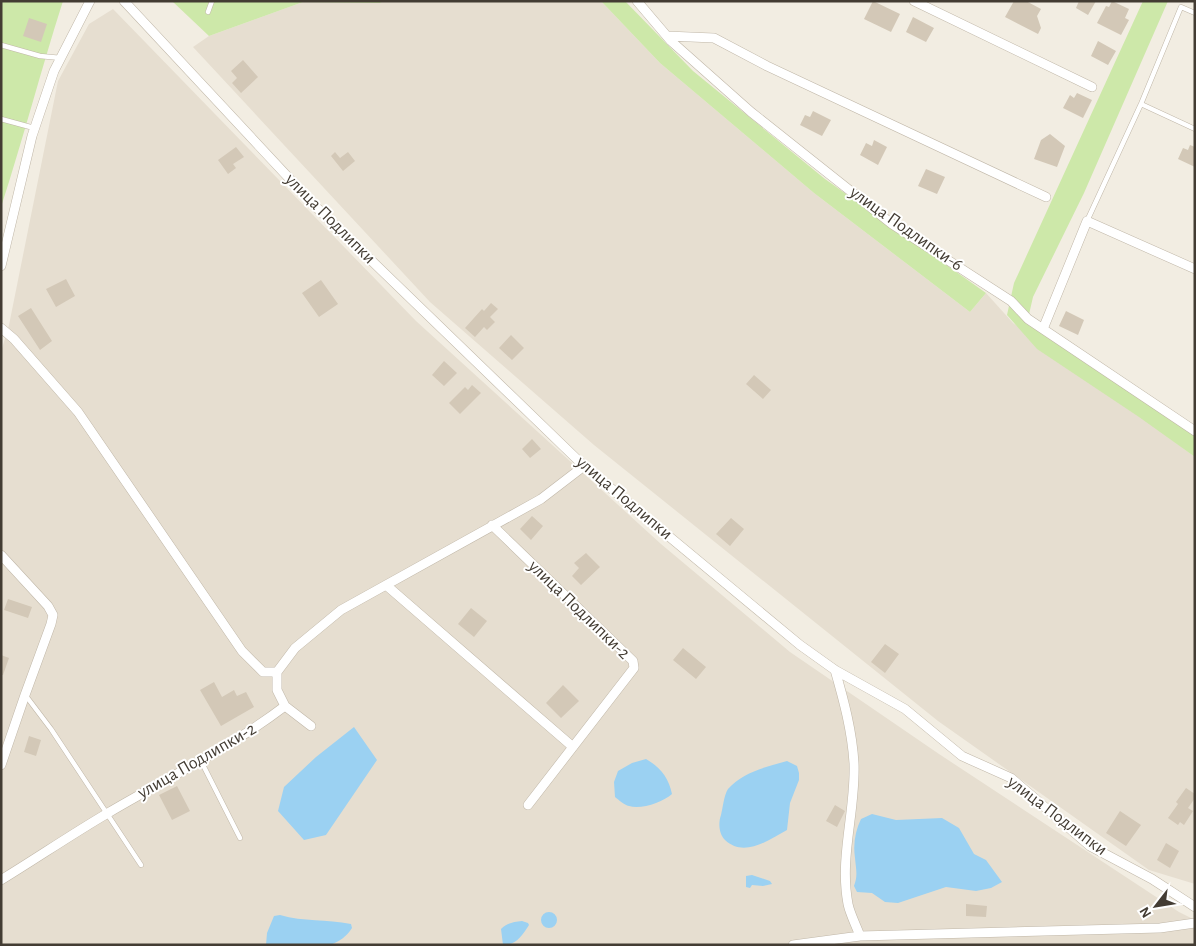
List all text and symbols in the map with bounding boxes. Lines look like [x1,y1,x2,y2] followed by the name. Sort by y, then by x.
[281,170,379,268] street label: улица Подлипки
[845,183,966,275] street label: улица Подлипки-6
[572,452,676,543] street label: улица Подлипки
[524,557,633,663] street label: улица Подлипки-2
[134,720,259,803] street label: улица Подлипки-2
[1003,772,1110,859] street label: улица Подлипки
[1131,881,1181,931] north arrow
[1137,904,1154,920] text: N

